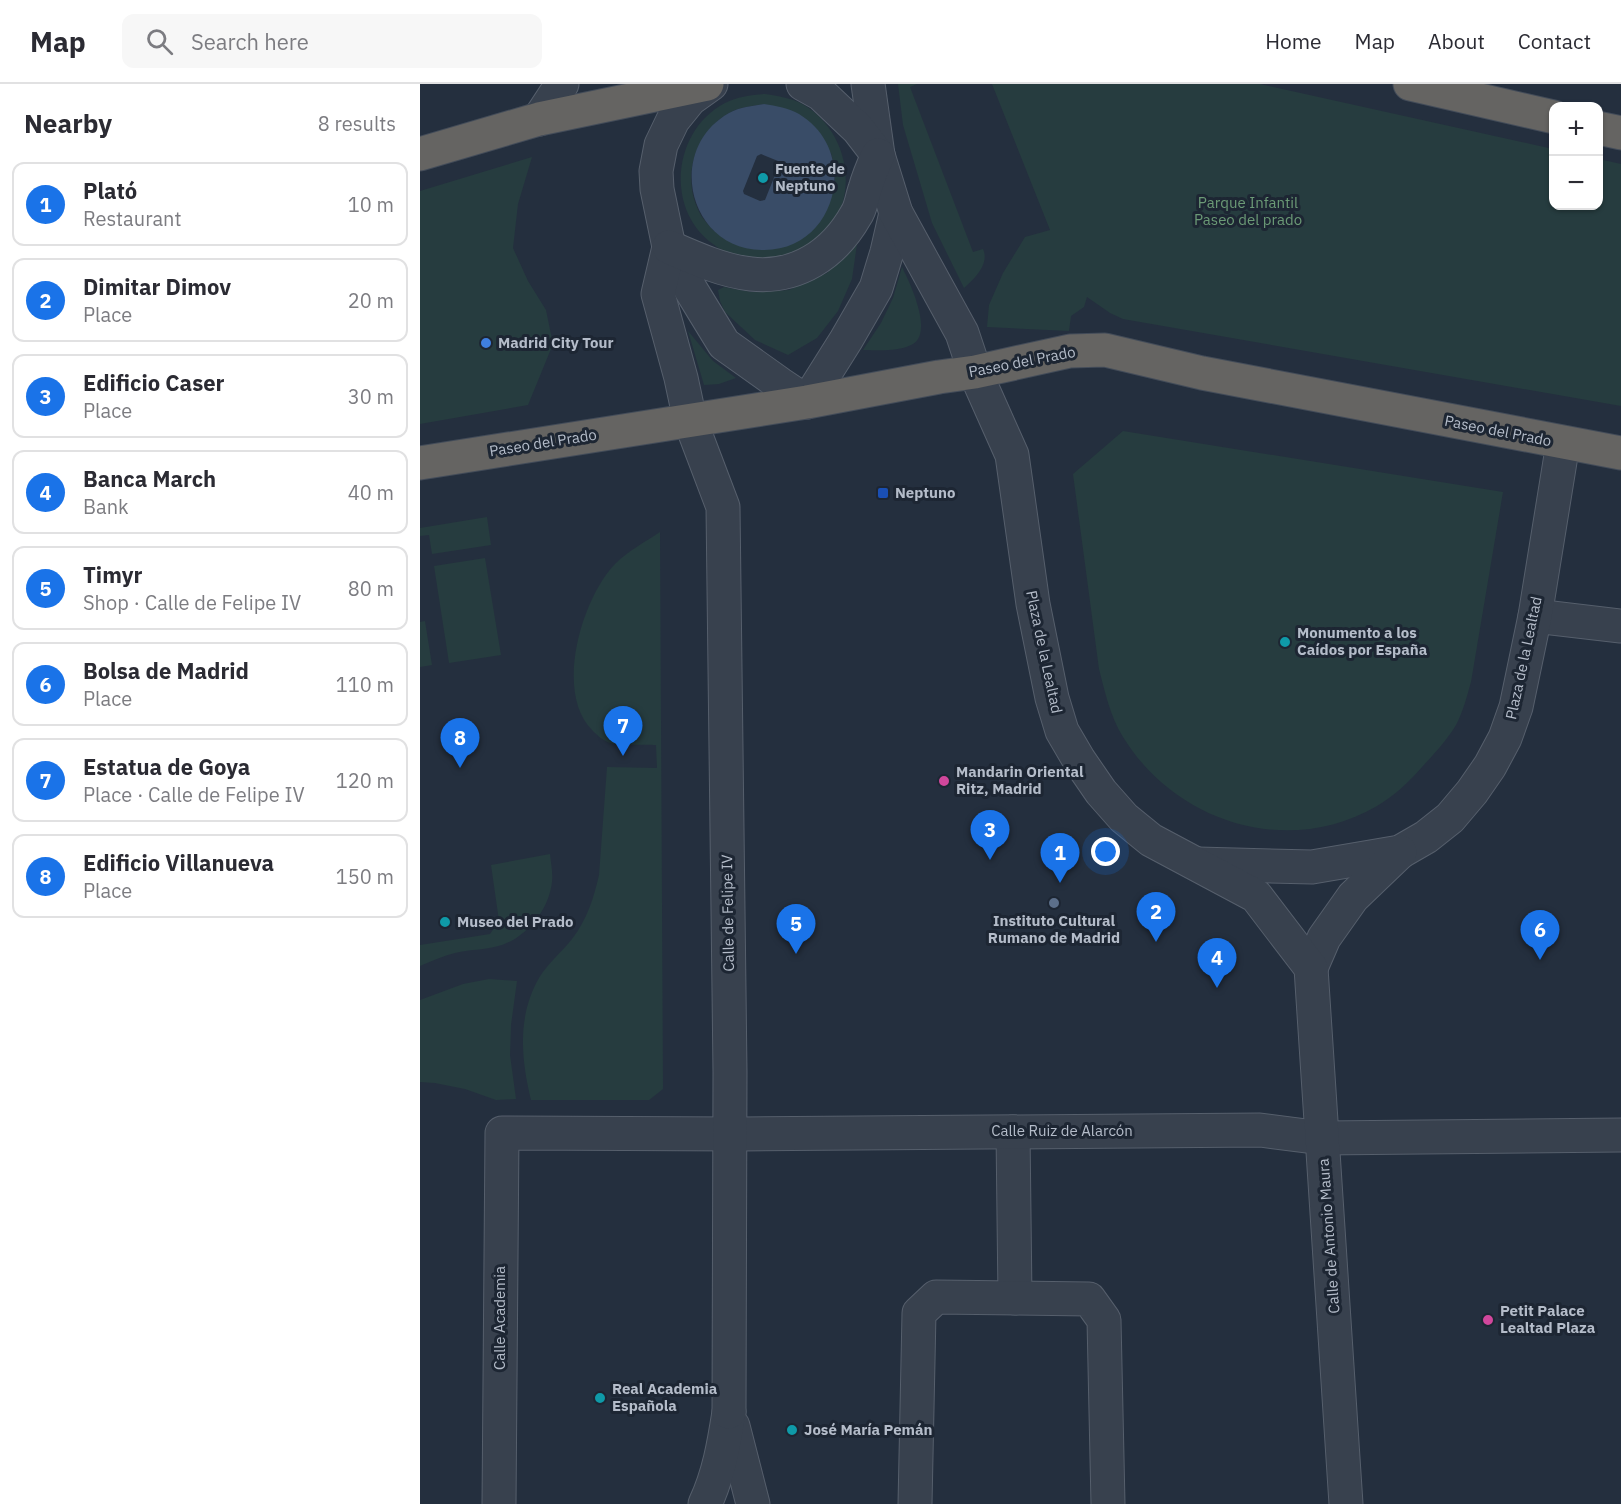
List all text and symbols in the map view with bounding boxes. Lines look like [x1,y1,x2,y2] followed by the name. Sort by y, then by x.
[122,14,542,68] search box
[30,23,86,60] text: Map
[143,25,176,58] icon: search
[191,27,309,56] text: Search here
[1265,27,1322,55] text: Home
[1355,27,1395,55] text: Map
[1428,27,1485,55] text: About
[1518,27,1591,55] text: Contact
[1549,102,1603,210] map controls
[1549,102,1603,156] button: +
[24,106,112,140] text: Nearby
[318,110,396,137] text: 8 results
[1549,156,1603,210] button: −
[775,159,845,195] place label: Fuente de Neptuno
[756,171,770,185] marker: Fuente de Neptuno
[83,176,137,205] text: Plató
[40,191,52,218] text: 1
[348,191,394,218] text: 10 m
[1194,193,1302,229] park label: Parque Infantil Paseo del prado
[83,205,181,232] text: Restaurant
[83,272,231,301] text: Dimitar Dimov
[40,287,52,314] text: 2
[348,287,394,314] text: 20 m
[83,301,132,328] text: Place
[498,333,614,352] place label: Madrid City Tour
[479,336,493,350] marker: Madrid City Tour
[967,342,1077,381] street label: Paseo del Prado
[83,368,224,397] text: Edificio Caser
[40,383,52,410] text: 3
[348,383,394,410] text: 30 m
[83,397,132,424] text: Place
[1443,411,1553,450] street label: Paseo del Prado
[488,425,598,460] street label: Paseo del Prado
[83,464,216,493] text: Banca March
[40,479,52,506] text: 4
[348,479,394,506] text: 40 m
[895,483,955,502] place label: Neptuno
[876,486,890,500] marker: Neptuno
[83,493,129,520] text: Bank
[83,560,142,589] text: Timyr
[40,575,52,602] text: 5
[348,575,394,602] text: 80 m
[83,589,301,616] text: Shop · Calle de Felipe IV
[1022,589,1067,715] street label: Plaza de la Lealtad
[1501,595,1546,721] street label: Plaza de la Lealtad
[1297,623,1428,659] place label: Monumento a los Caídos por España
[1278,635,1292,649] marker: Monumento a los Caídos por España
[83,656,249,685] text: Bolsa de Madrid
[40,671,52,698] text: 6
[336,671,394,698] text: 110 m
[83,685,132,712] text: Place
[604,706,642,756] pin: 7
[440,718,480,768] pin: 8
[83,752,250,781] text: Estatua de Goya
[956,762,1084,798] place label: Mandarin Oriental Ritz, Madrid
[40,767,52,794] text: 7
[336,767,394,794] text: 120 m
[937,774,951,788] marker: Mandarin Oriental Ritz, Madrid
[83,781,305,808] text: Place · Calle de Felipe IV
[970,810,1010,860] pin: 3
[1040,834,1080,883] pin: 1
[1091,837,1120,866] your location
[83,848,274,877] text: Edificio Villanueva
[717,854,738,972] street label: Calle de Felipe IV
[40,863,52,890] text: 8
[336,863,394,890] text: 150 m
[83,877,132,904] text: Place
[1136,892,1176,942] pin: 2
[1047,896,1061,910] marker: Instituto Cultural Rumano de Madrid
[776,904,815,954] pin: 5
[1520,910,1560,960] pin: 6
[988,911,1120,947] place label: Instituto Cultural Rumano de Madrid
[457,912,574,931] place label: Museo del Prado
[438,915,452,929] marker: Museo del Prado
[1198,938,1236,988] pin: 4
[991,1121,1133,1140] street label: Calle Ruiz de Alarcón
[1314,1158,1343,1314] street label: Calle de Antonio Maura
[490,1266,509,1370] street label: Calle Academia
[1500,1301,1596,1337] place label: Petit Palace Lealtad Plaza
[1481,1313,1495,1327] marker: Petit Palace Lealtad Plaza
[612,1379,718,1415] place label: Real Academia Española
[593,1391,607,1405] marker: Real Academia Española
[804,1420,932,1439] place label: José María Pemán
[785,1423,799,1437] marker: José María Pemán

